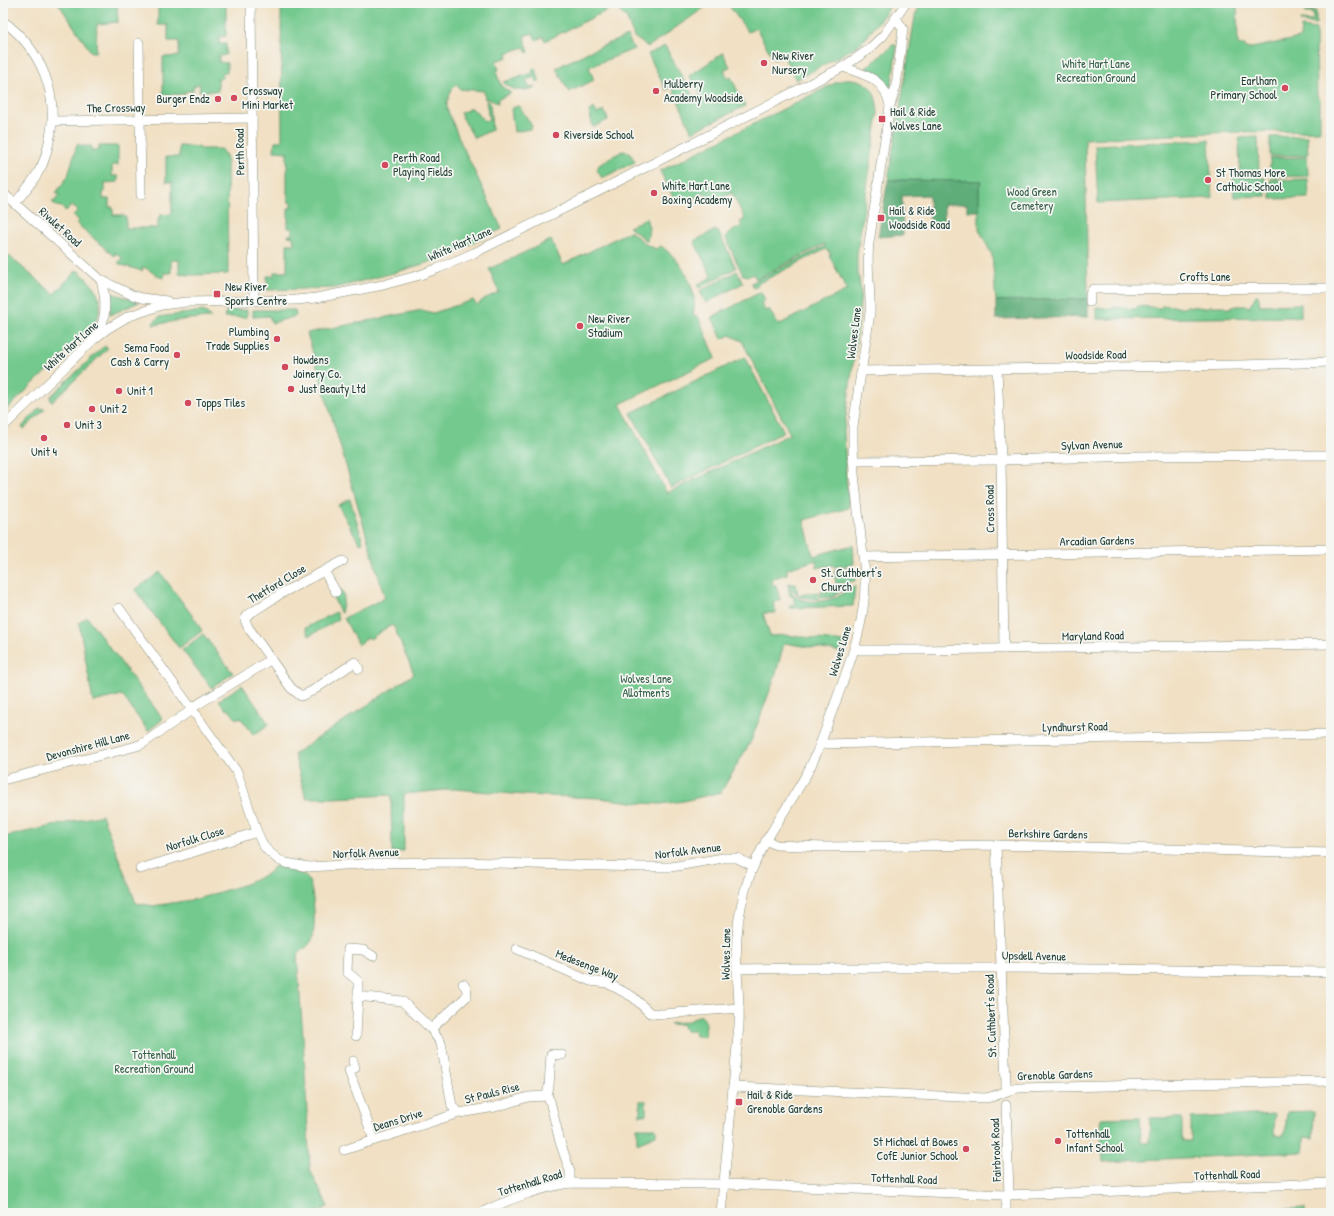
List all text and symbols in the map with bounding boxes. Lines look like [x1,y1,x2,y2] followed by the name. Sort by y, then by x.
[772,47,814,78] place label: New River Nursery
[1057,55,1136,86] park label: White Hart Lane Recreation Ground
[759,58,769,68] marker: New River Nursery
[1211,72,1278,103] place label: Earlham Primary School
[664,75,743,106] place label: Mulberry Academy Woodside
[242,82,294,113] place label: Crossway Mini Market
[1280,83,1290,93] marker: Earlham Primary School
[651,86,661,96] marker: Mulberry Academy Woodside
[156,90,210,107] place label: Burger Endz
[229,93,239,103] marker: Crossway Mini Market
[213,94,223,104] marker: Burger Endz
[86,98,146,117] street label: The Crossway
[890,103,942,134] place label: Hail & Ride Wolves Lane
[877,114,887,124] marker: Hail & Ride Wolves Lane
[564,126,635,143] place label: Riverside School
[231,128,248,176] street label: Perth Road
[551,130,561,140] marker: Riverside School
[393,149,453,180] place label: Perth Road Playing Fields
[380,160,390,170] marker: Perth Road Playing Fields
[1216,164,1286,195] place label: St Thomas More Catholic School
[1203,175,1213,185] marker: St Thomas More Catholic School
[662,177,732,208] place label: White Hart Lane Boxing Academy
[1007,183,1057,214] park label: Wood Green Cemetery
[649,188,659,198] marker: White Hart Lane Boxing Academy
[889,202,950,233] place label: Hail & Ride Woodside Road
[35,203,86,251] street label: Rivulet Road
[876,213,886,223] marker: Hail & Ride Woodside Road
[425,222,495,265] street label: White Hart Lane
[1179,268,1231,285] street label: Crofts Lane
[225,278,287,309] place label: New River Sports Centre
[212,289,222,299] marker: New River Sports Centre
[842,306,865,360] street label: Wolves Lane
[588,310,630,341] place label: New River Stadium
[40,316,102,375] street label: White Hart Lane
[575,321,585,331] marker: New River Stadium
[206,323,269,354] place label: Plumbing Trade Supplies
[272,334,282,344] marker: Plumbing Trade Supplies
[111,339,169,370] place label: Sema Food Cash & Carry
[1065,345,1127,364] street label: Woodside Road
[172,350,182,360] marker: Sema Food Cash & Carry
[293,351,342,382] place label: Howdens Joinery Co.
[280,362,290,372] marker: Howdens Joinery Co.
[299,380,366,397] place label: Just Beauty Ltd
[127,382,153,399] place label: Unit 1
[286,384,296,394] marker: Just Beauty Ltd
[114,386,124,396] marker: Unit 1
[196,394,245,411] place label: Topps Tiles
[183,398,193,408] marker: Topps Tiles
[100,400,128,417] place label: Unit 2
[87,404,97,414] marker: Unit 2
[75,416,102,433] place label: Unit 3
[62,420,72,430] marker: Unit 3
[39,433,49,443] marker: Unit 4
[1061,435,1123,454] street label: Sylvan Avenue
[31,443,58,460] place label: Unit 4
[981,485,998,533] street label: Cross Road
[1060,531,1135,550] street label: Arcadian Gardens
[245,559,309,608] street label: Thetford Close
[821,564,882,595] place label: St. Cuthbert's Church
[808,575,818,585] marker: St. Cuthbert's Church
[824,623,855,678] street label: Wolves Lane
[1062,626,1124,645] street label: Maryland Road
[620,670,672,701] park label: Wolves Lane Allotments
[1042,717,1108,736] street label: Lyndhurst Road
[44,726,132,765] street label: Devonshire Hill Lane
[164,822,226,855] street label: Norfolk Close
[1008,824,1088,843] street label: Berkshire Gardens
[654,838,722,863] street label: Norfolk Avenue
[333,843,400,862] street label: Norfolk Avenue
[717,928,734,980] street label: Wolves Lane
[553,945,621,984] street label: Medesenge Way
[1002,946,1066,965] street label: Upsdell Avenue
[981,974,1000,1058] street label: St. Cuthbert's Road
[115,1046,194,1077] park label: Tottenhall Recreation Ground
[1017,1065,1093,1084] street label: Grenoble Gardens
[463,1077,521,1108] street label: St Pauls Rise
[747,1086,823,1117] place label: Hail & Ride Grenoble Gardens
[734,1097,744,1107] marker: Hail & Ride Grenoble Gardens
[371,1104,425,1135] street label: Deans Drive
[986,1118,1005,1183] street label: Fairbrook Road
[1066,1125,1124,1156] place label: Tottenhall Infant School
[873,1133,959,1164] place label: St Michael at Bowes CofE Junior School
[1053,1136,1063,1146] marker: Tottenhall Infant School
[961,1144,971,1154] marker: St Michael at Bowes CofE Junior School
[496,1165,564,1200] street label: Tottenhall Road
[1194,1165,1261,1184] street label: Tottenhall Road
[871,1169,938,1188] street label: Tottenhall Road

